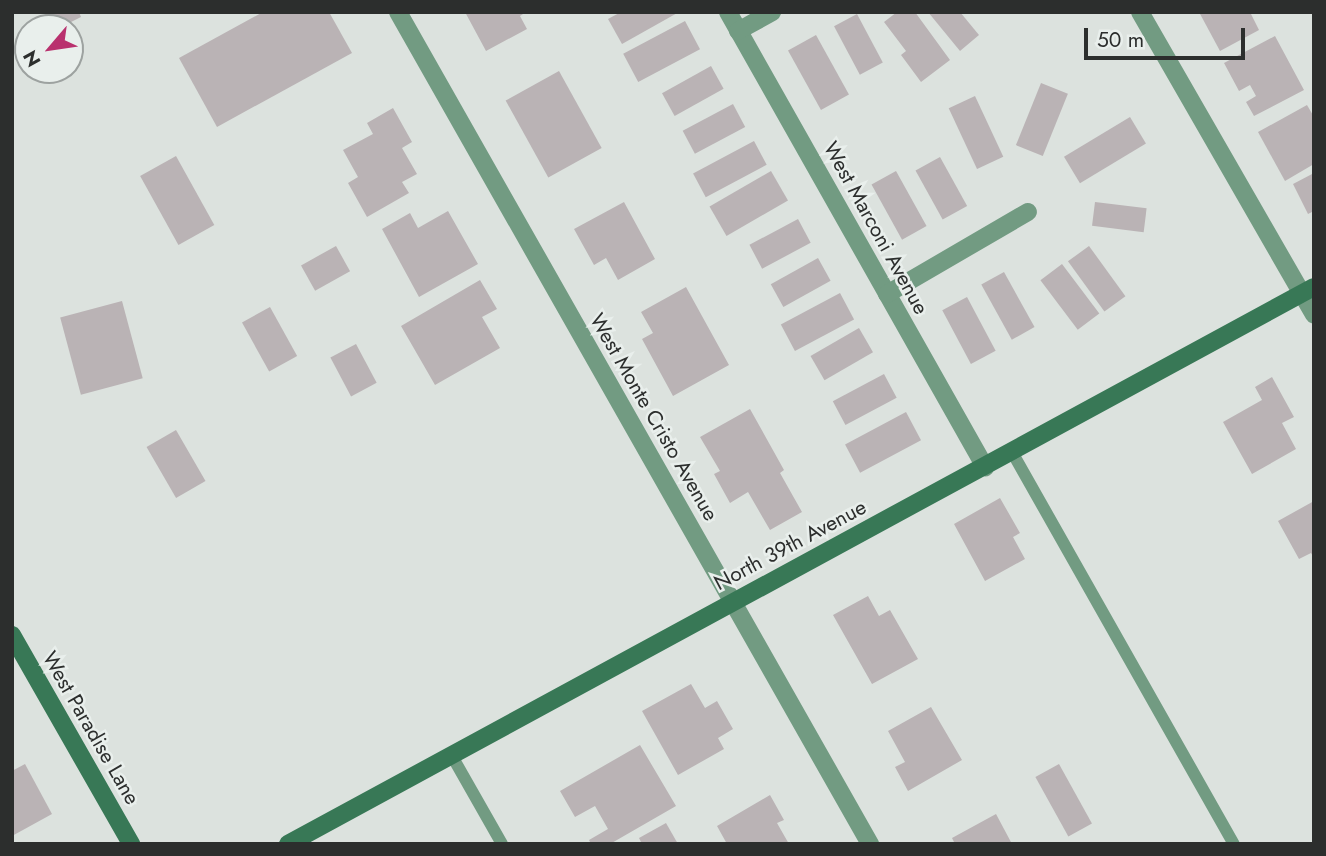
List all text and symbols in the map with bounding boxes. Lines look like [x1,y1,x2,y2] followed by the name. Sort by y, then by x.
[14,14,84,84] north arrow
[1088,14,1249,58] scale bar
[1097,25,1144,55] text: 50 m
[16,45,47,72] text: N
[818,137,934,319] street label: West Marconi Avenue
[584,309,724,525] street label: West Monte Cristo Avenue
[710,494,870,596] street label: North 39th Avenue
[37,647,145,809] street label: West Paradise Lane

